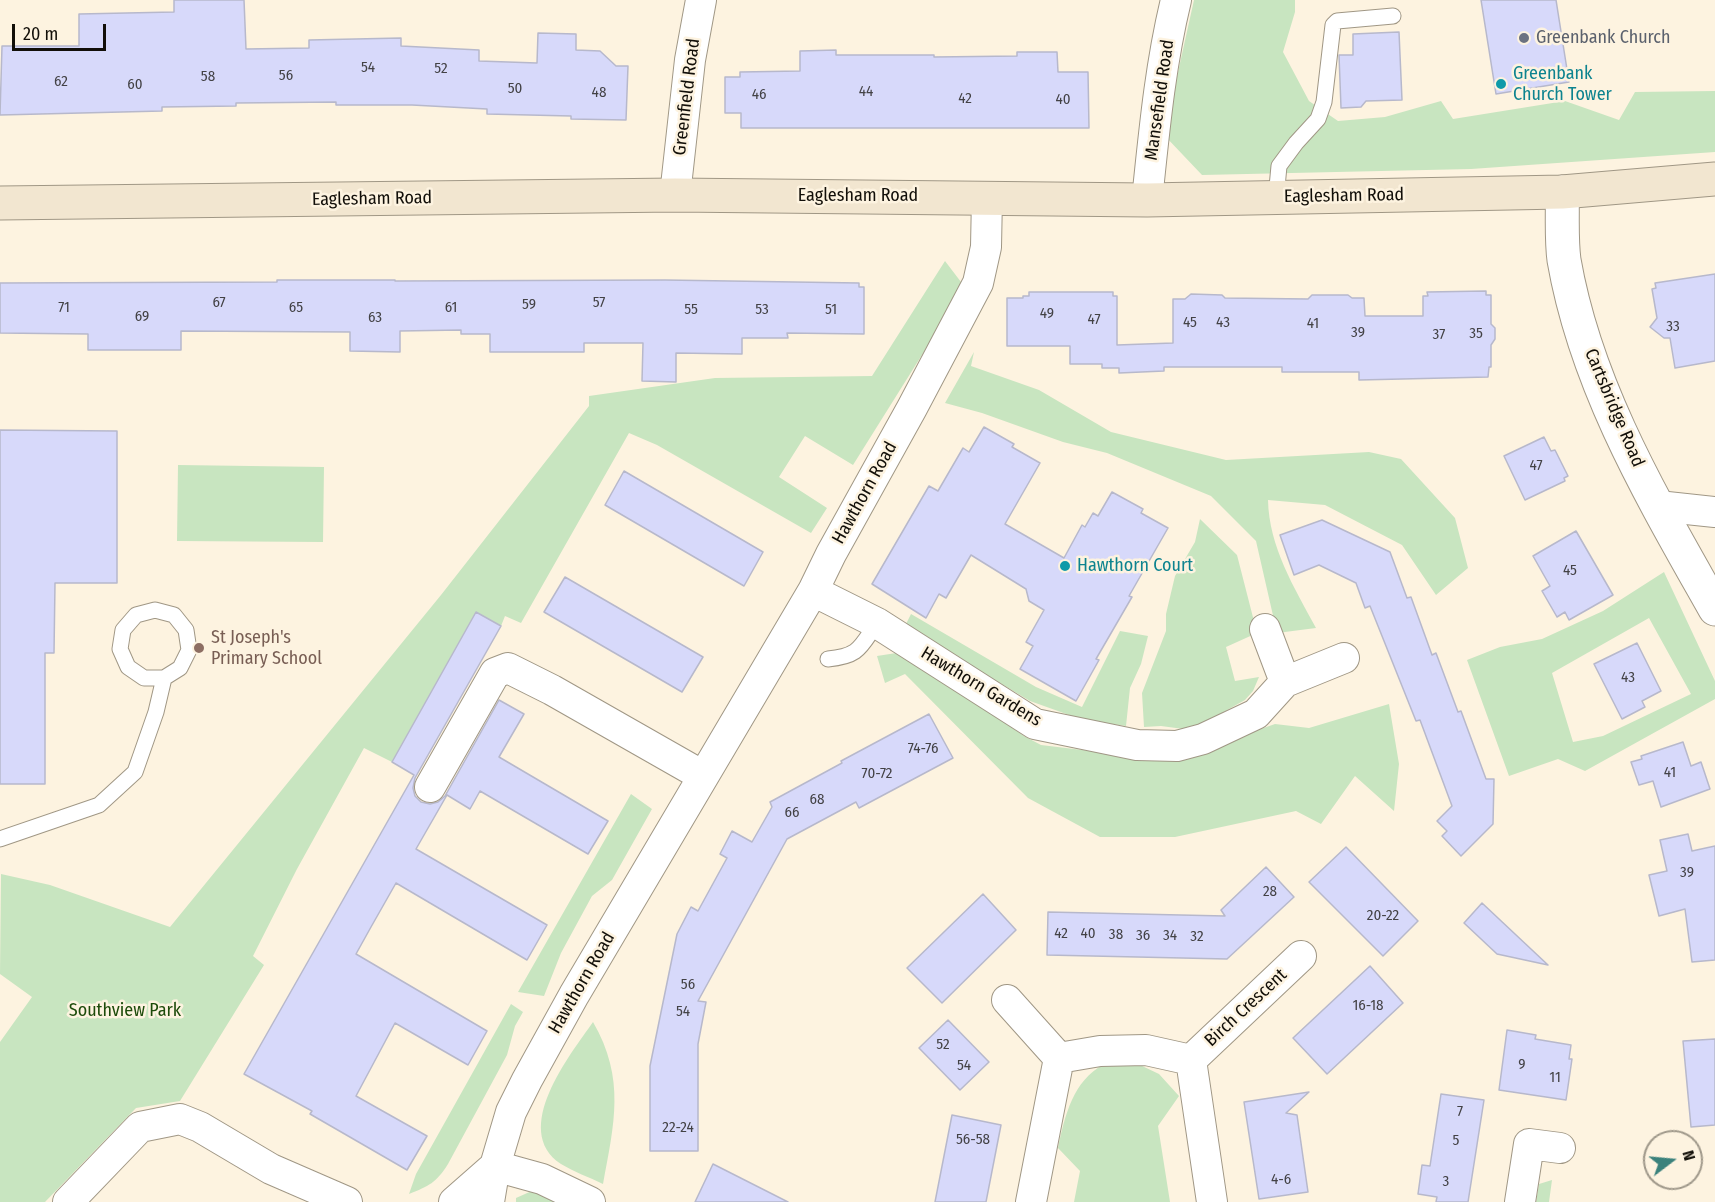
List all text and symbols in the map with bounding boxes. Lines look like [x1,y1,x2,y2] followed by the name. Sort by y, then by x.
[15,12,110,50] scale bar
[23,23,58,45] text: 20 m
[1536,27,1671,49] place label: Greenbank Church
[1517,31,1531,45] marker: Greenbank Church
[669,37,705,157] street label: Greenfield Road
[1141,38,1179,162] street label: Mansefield Road
[361,59,375,77] house number: 54
[434,60,448,78] house number: 52
[1513,63,1612,106] place label: Greenbank Church Tower
[279,67,293,85] house number: 56
[201,68,215,86] house number: 58
[54,73,68,91] house number: 62
[127,76,143,94] house number: 60
[1494,77,1508,91] marker: Greenbank Church Tower
[508,80,522,98] house number: 50
[859,83,873,101] house number: 44
[592,84,606,102] house number: 48
[752,86,766,104] house number: 46
[958,90,972,108] house number: 42
[1055,91,1071,109] house number: 40
[1284,184,1404,208] street label: Eaglesham Road
[798,185,918,207] street label: Eaglesham Road
[312,187,432,211] street label: Eaglesham Road
[212,294,226,312] house number: 67
[593,294,605,312] house number: 57
[522,296,536,314] house number: 59
[58,299,70,317] house number: 71
[289,299,303,317] house number: 65
[445,299,457,317] house number: 61
[684,301,698,319] house number: 55
[755,301,769,319] house number: 53
[825,301,837,319] house number: 51
[1040,305,1054,323] house number: 49
[135,308,149,326] house number: 69
[368,309,382,327] house number: 63
[1087,311,1101,329] house number: 47
[1183,314,1197,332] house number: 45
[1216,314,1230,332] house number: 43
[1307,315,1319,333] house number: 41
[1666,318,1680,336] house number: 33
[1351,324,1365,342] house number: 39
[1469,325,1483,343] house number: 35
[1433,326,1445,344] house number: 37
[1579,346,1649,470] street label: Cartsbridge Road
[828,438,902,548] street label: Hawthorn Road
[1529,457,1543,475] house number: 47
[1077,555,1193,577] place label: Hawthorn Court
[1058,559,1072,573] marker: Hawthorn Court
[1563,562,1577,580] house number: 45
[211,627,322,670] place label: St Joseph's Primary School
[192,641,206,655] marker: St Joseph's Primary School
[917,642,1045,732] street label: Hawthorn Gardens
[1621,669,1635,687] house number: 43
[908,740,938,758] house number: 74-76
[1664,764,1676,782] house number: 41
[862,765,892,783] house number: 70-72
[810,791,824,809] house number: 68
[785,804,799,822] house number: 66
[1680,864,1694,882] house number: 39
[1263,883,1277,901] house number: 28
[1367,907,1399,925] house number: 20-22
[1054,925,1068,943] house number: 42
[1080,925,1096,943] house number: 40
[1109,926,1123,944] house number: 38
[1136,927,1150,945] house number: 36
[1163,927,1177,945] house number: 34
[544,928,620,1038] street label: Hawthorn Road
[1190,928,1204,946] house number: 32
[1200,964,1292,1052] street label: Birch Crescent
[681,976,695,994] house number: 56
[1352,997,1384,1015] house number: 16-18
[69,1000,181,1022] park label: Southview Park
[676,1003,690,1021] house number: 54
[936,1036,950,1054] house number: 52
[1518,1056,1526,1074] house number: 9
[957,1057,971,1075] house number: 54
[1549,1069,1561,1087] house number: 11
[1457,1103,1463,1121] house number: 7
[662,1119,694,1137] house number: 22-24
[1643,1130,1703,1190] north arrow
[956,1131,990,1149] house number: 56-58
[1453,1132,1459,1150] house number: 5
[1678,1148,1699,1163] text: N
[1271,1171,1291,1189] house number: 4-6
[1443,1173,1449,1191] house number: 3

